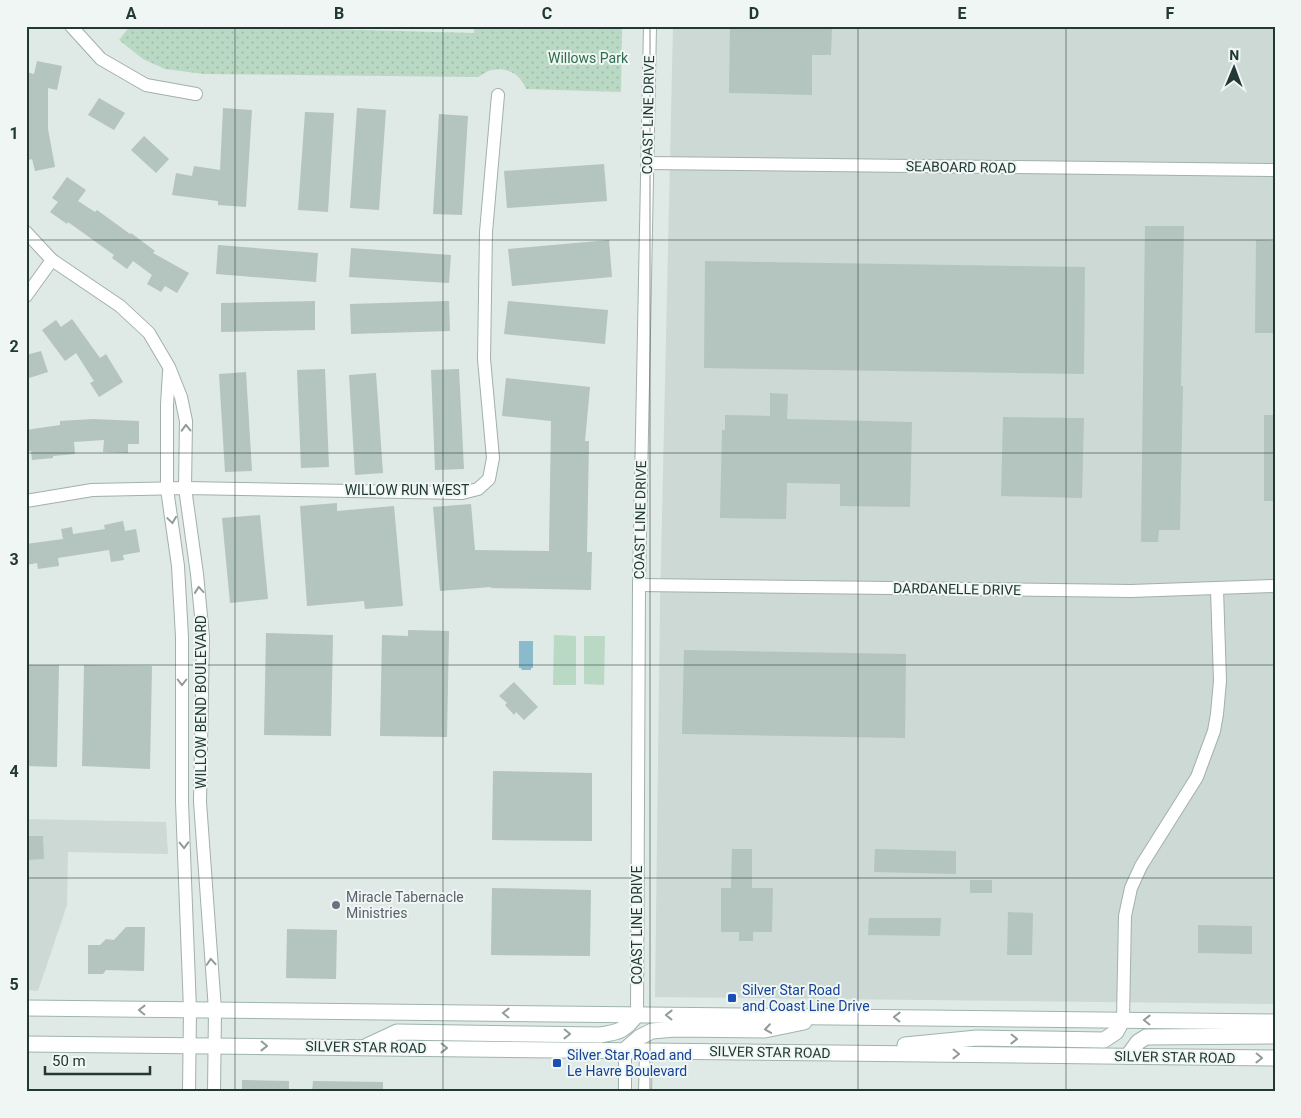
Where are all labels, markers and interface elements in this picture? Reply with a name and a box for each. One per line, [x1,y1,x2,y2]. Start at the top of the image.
text: A [126,4,137,23]
text: B [334,4,344,23]
text: C [542,4,552,23]
text: D [749,4,759,23]
text: E [958,4,967,23]
text: F [1166,4,1175,23]
north arrow [1208,42,1258,92]
text: N [1229,47,1239,63]
park label: Willows Park [548,50,629,66]
street label: COAST LINE DRIVE [639,55,657,175]
text: 1 [9,124,19,143]
street label: SEABOARD ROAD [906,158,1016,176]
text: 2 [9,337,19,356]
one-way arrow [181,424,191,432]
street label: COAST LINE DRIVE [631,460,649,580]
street label: WILLOW RUN WEST [345,482,470,498]
one-way arrow [166,516,176,524]
text: 3 [9,550,19,569]
street label: DARDANELLE DRIVE [893,580,1021,598]
one-way arrow [194,586,205,594]
street label: WILLOW BEND BOULEVARD [193,615,209,789]
one-way arrow [177,678,187,686]
text: 4 [9,762,19,781]
one-way arrow [178,841,189,849]
street label: COAST LINE DRIVE [629,866,645,984]
place label: Miracle Tabernacle Ministries [346,889,464,921]
marker: Miracle Tabernacle Ministries [330,899,342,911]
one-way arrow [206,957,217,965]
text: 5 [9,975,19,994]
place label: Silver Star Road and Coast Line Drive [742,982,870,1014]
marker: Silver Star Road and Coast Line Drive [726,992,738,1004]
one-way arrow [137,1004,145,1015]
one-way arrow [502,1008,510,1018]
one-way arrow [664,1010,672,1020]
one-way arrow [893,1012,900,1022]
one-way arrow [1143,1015,1150,1025]
one-way arrow [763,1023,771,1034]
one-way arrow [564,1029,571,1039]
one-way arrow [1011,1034,1019,1044]
street label: SILVER STAR ROAD [305,1038,427,1056]
one-way arrow [260,1041,268,1052]
scale bar [45,1043,150,1075]
one-way arrow [440,1043,448,1054]
street label: SILVER STAR ROAD [709,1043,831,1061]
place label: Silver Star Road and Le Havre Boulevard [567,1047,692,1079]
street label: SILVER STAR ROAD [1114,1048,1236,1066]
one-way arrow [952,1049,960,1059]
text: 50 m [52,1052,86,1070]
one-way arrow [1255,1053,1263,1063]
marker: Silver Star Road and Le Havre Boulevard [551,1057,563,1069]

